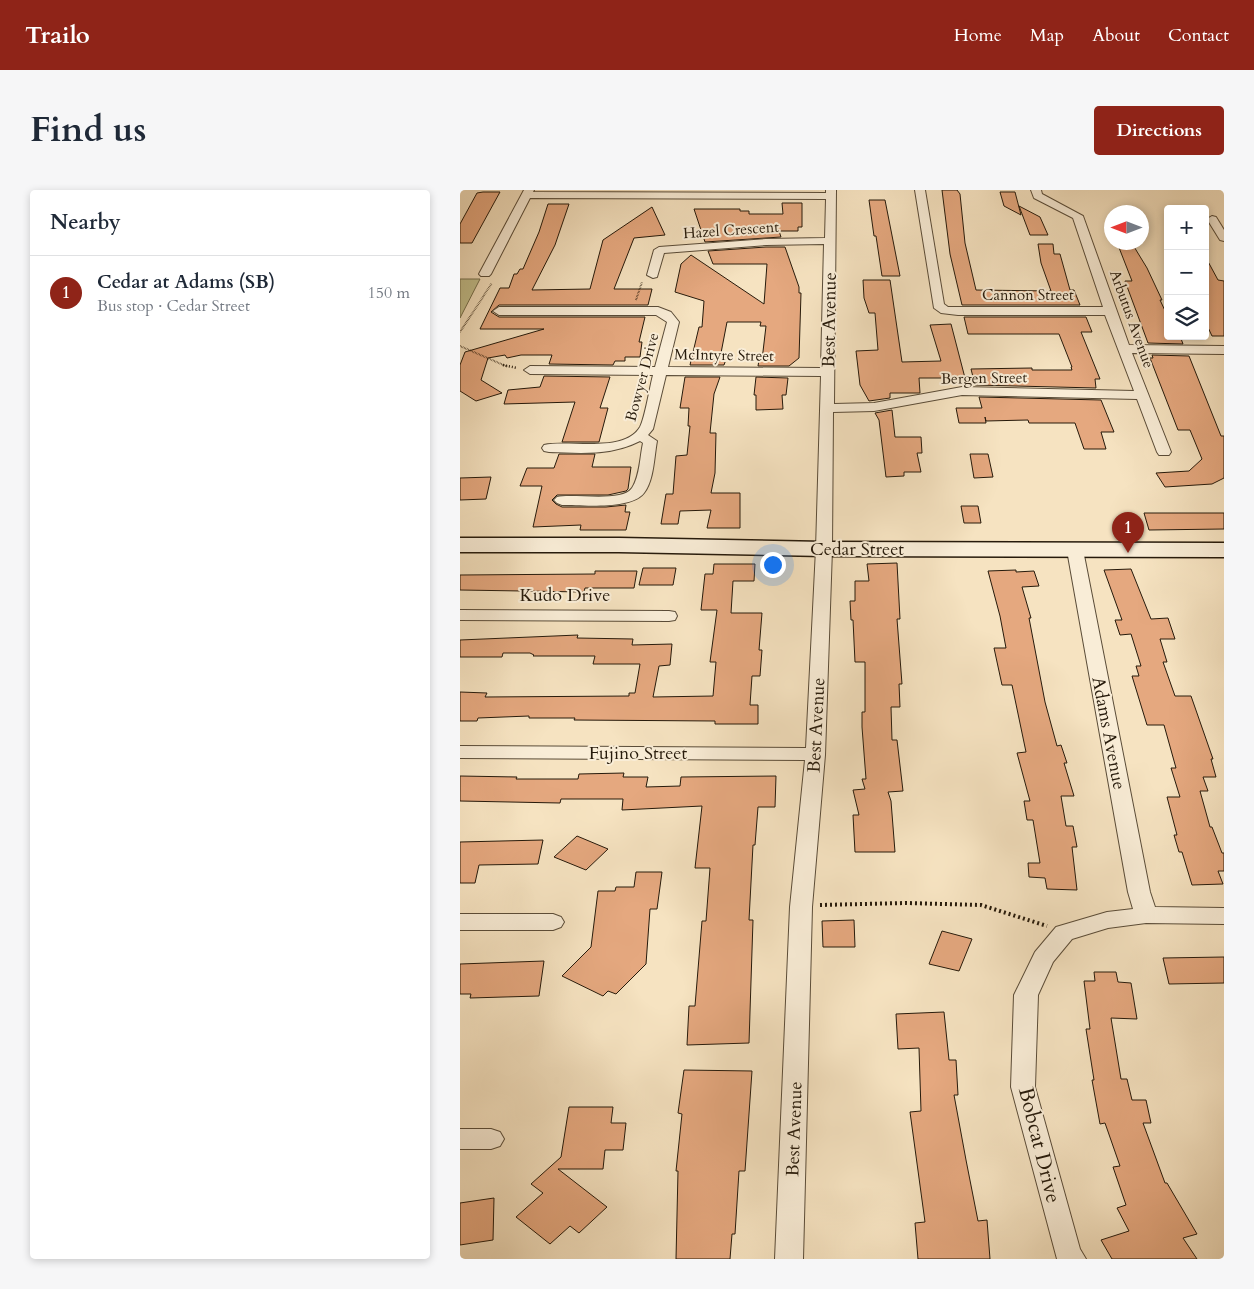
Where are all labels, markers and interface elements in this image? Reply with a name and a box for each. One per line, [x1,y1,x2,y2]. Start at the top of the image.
text: Trailo [25,19,90,52]
text: Home [954,23,1002,48]
text: Map [1030,23,1064,48]
text: About [1092,23,1140,48]
text: Contact [1168,23,1229,48]
text: Find us [30,106,146,154]
button: Directions [1094,106,1224,155]
north arrow [1104,205,1149,250]
map controls [1164,205,1209,340]
button: + [1164,205,1209,250]
text: Nearby [50,208,121,237]
street label: Hazel Crescent [682,217,780,243]
button: − [1164,250,1209,295]
street label: Arbutus Avenue [1105,267,1159,371]
text: Cedar at Adams (SB) [97,269,275,295]
street label: Best Avenue [816,272,843,368]
text: 1 [62,282,70,304]
text: 150 m [368,282,410,304]
street label: Cannon Street [982,285,1074,305]
text: Bus stop · Cedar Street [97,295,250,317]
button: layers [1164,295,1209,340]
street label: Bowyer Drive [621,330,663,423]
street label: McIntyre Street [674,344,774,366]
street label: Bergen Street [941,367,1028,389]
pin: 1 [1112,512,1144,553]
street label: Cedar Street [810,537,904,562]
your location [760,552,786,578]
street label: Kudo Drive [520,583,610,608]
street label: Adams Avenue [1085,674,1132,792]
street label: Best Avenue [802,677,831,773]
street label: Fujino Street [589,741,687,766]
street label: Best Avenue [780,1081,809,1177]
street label: Bobcat Drive [1011,1084,1068,1206]

